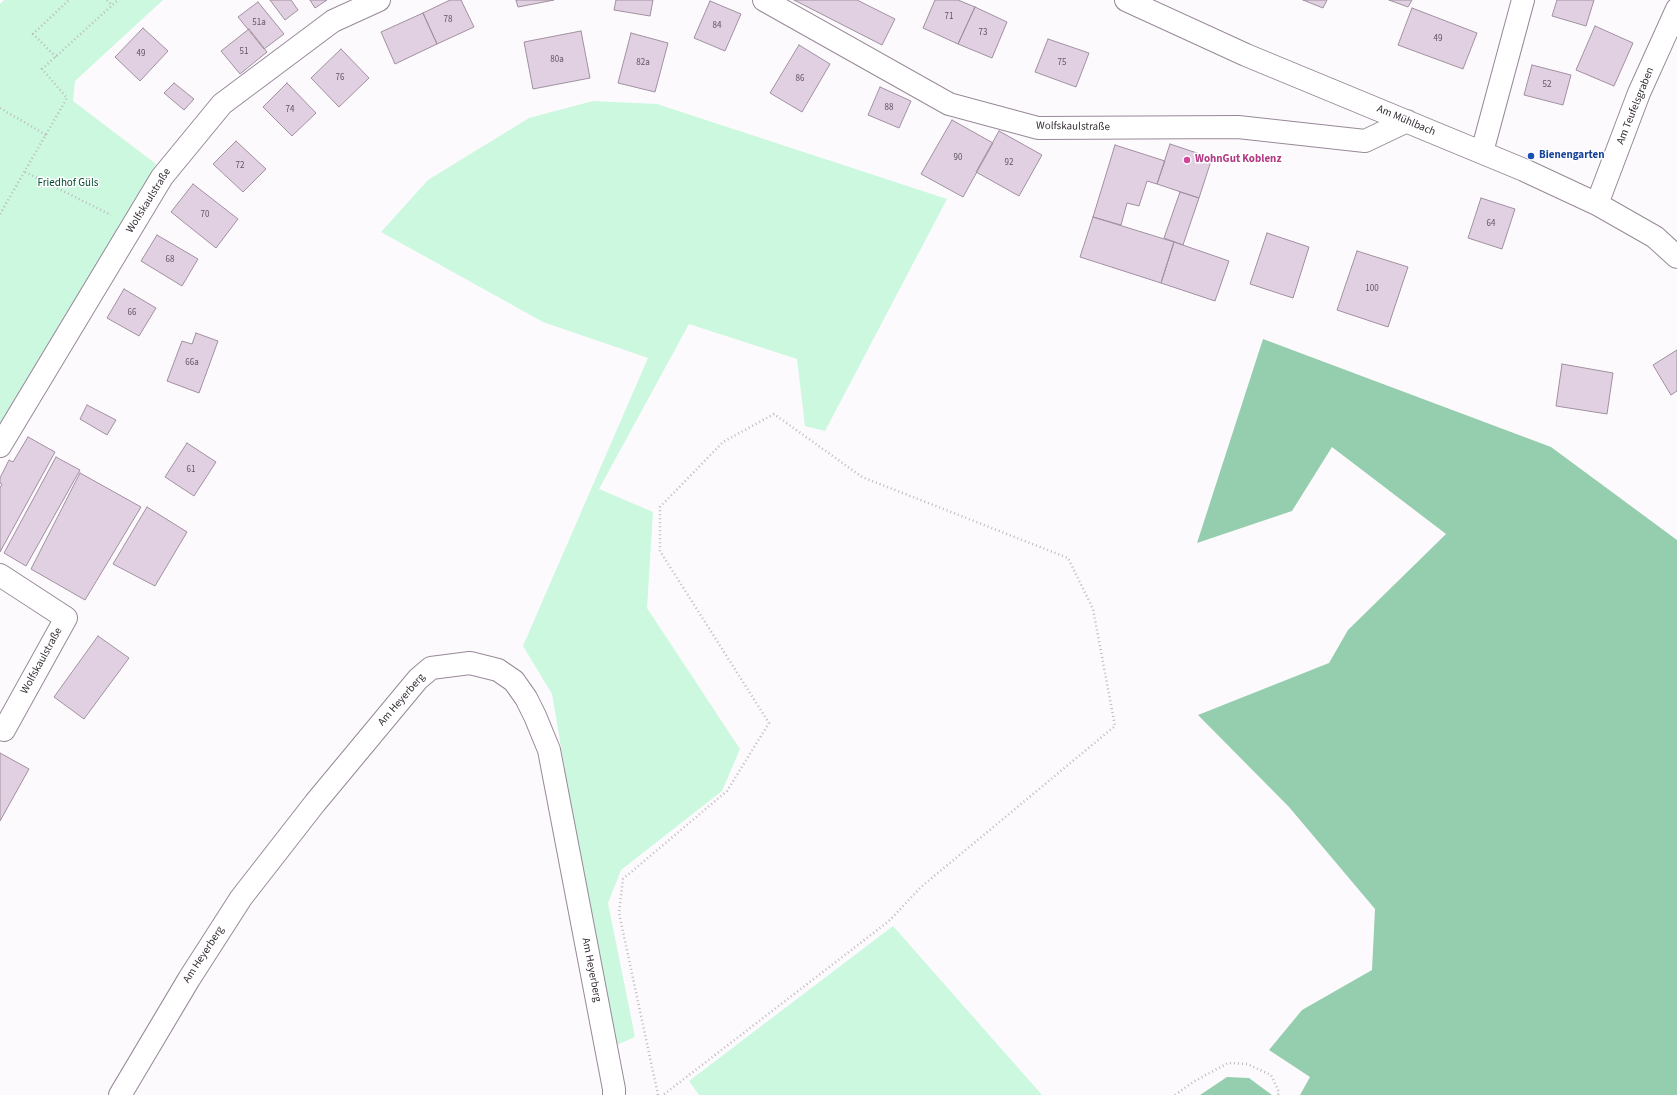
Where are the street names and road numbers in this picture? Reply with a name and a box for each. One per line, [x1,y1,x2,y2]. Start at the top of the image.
street label: Am Teufelsgraben [1615,65,1657,147]
street label: Am Mühlbach [1375,103,1437,139]
street label: Wolfskaulstraße [1036,120,1110,134]
street label: Wolfskaulstraße [124,166,174,236]
street label: Wolfskaulstraße [18,626,66,696]
street label: Am Heyerberg [376,671,428,729]
street label: Am Heyerberg [181,924,227,986]
street label: Am Heyerberg [578,937,604,1003]

